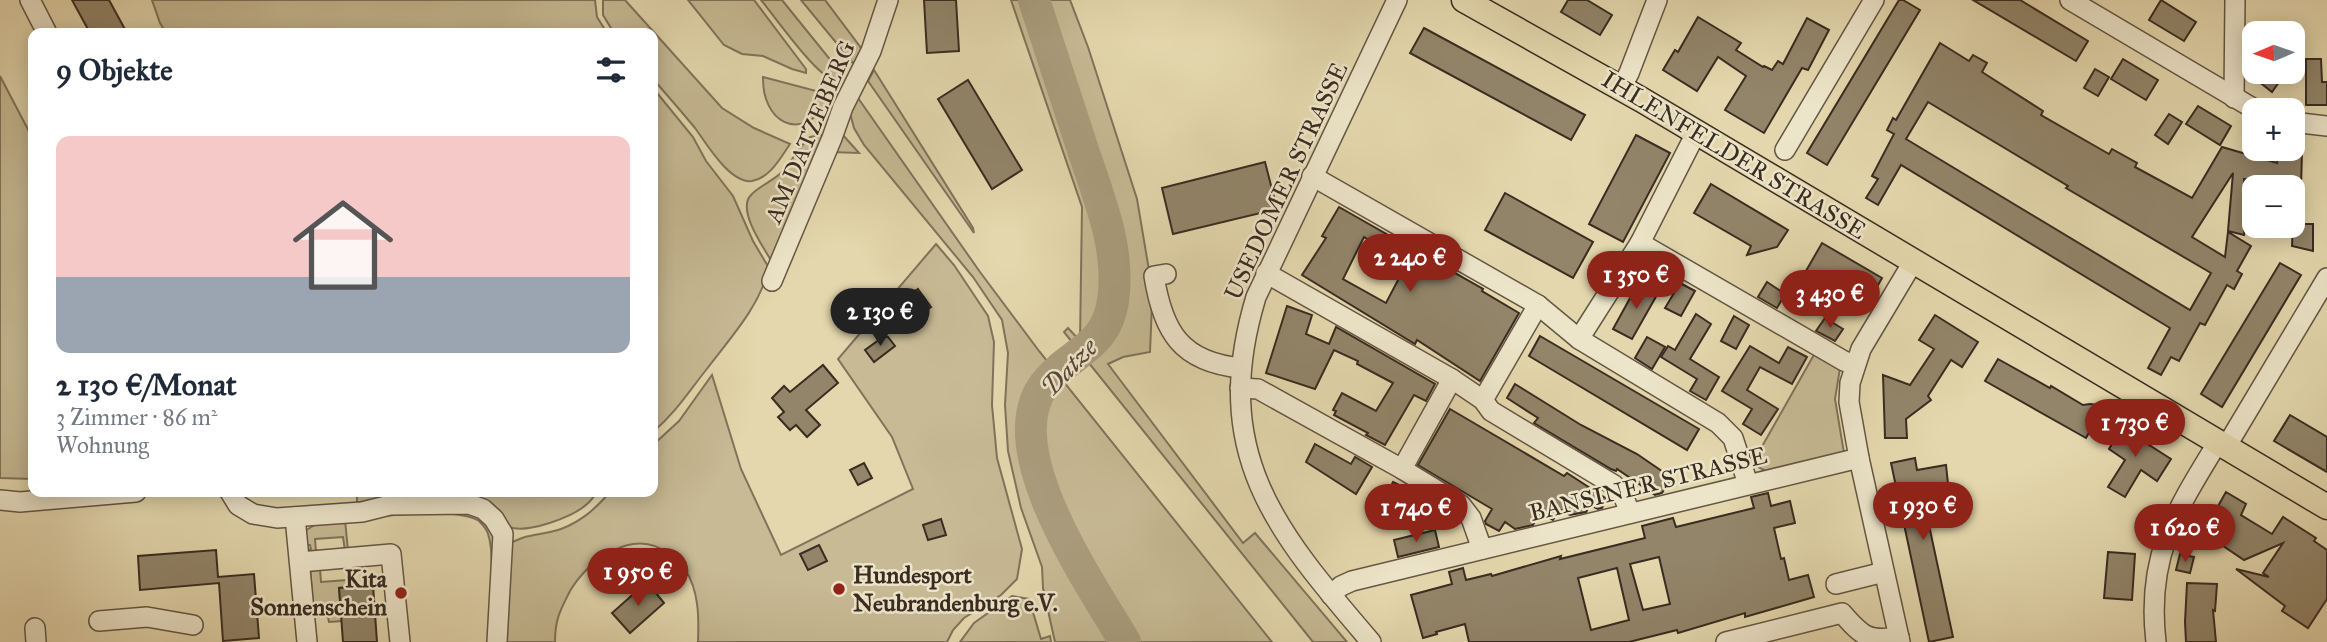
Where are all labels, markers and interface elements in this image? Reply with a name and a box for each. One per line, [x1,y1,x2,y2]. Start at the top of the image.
north arrow [2242,21,2305,84]
map controls [2242,21,2305,238]
street label: AM DATZEBERG [758,36,862,229]
icon: filters [592,51,630,89]
text: 9 Objekte [56,52,173,88]
street label: USEDOMER STRASSE [1218,57,1354,305]
street label: IHLENFELDER STRASSE [1596,64,1872,246]
button: + [2242,98,2305,161]
button: − [2242,175,2305,238]
icon: home [280,182,406,308]
pin: 2 240 € [1345,234,1475,294]
text: 2 240 € [1374,243,1446,271]
pin: 1 350 € [1571,252,1701,311]
text: 1 350 € [1603,260,1669,288]
pin: 3 430 € [1765,270,1895,330]
text: 3 430 € [1796,279,1864,307]
pin: 2 130 € [815,288,945,348]
text: 2 130 € [847,297,913,325]
water label: Datze [1034,331,1105,402]
text: 2 130 €/Monat [56,367,237,403]
pin: 1 730 € [2070,400,2200,459]
text: 3 Zimmer · 86 m² [56,403,218,431]
text: 1 730 € [2101,408,2169,436]
text: Wohnung [56,431,149,459]
street label: BANSINER STRASSE [1526,440,1770,528]
pin: 1 930 € [1858,482,1988,542]
pin: 1 740 € [1351,484,1481,544]
text: 1 930 € [1889,491,1957,519]
text: 1 740 € [1381,493,1451,521]
pin: 1 620 € [2120,504,2250,564]
text: 1 620 € [2150,513,2220,541]
pin: 1 950 € [573,548,703,608]
text: 1 950 € [603,557,673,585]
place label: Hundesport Neubrandenburg e.V. [853,560,1058,618]
place label: Kita Sonnenschein [250,564,388,622]
marker: Hundesport Neubrandenburg e.V. [831,581,847,597]
marker: Kita Sonnenschein [393,585,409,601]

